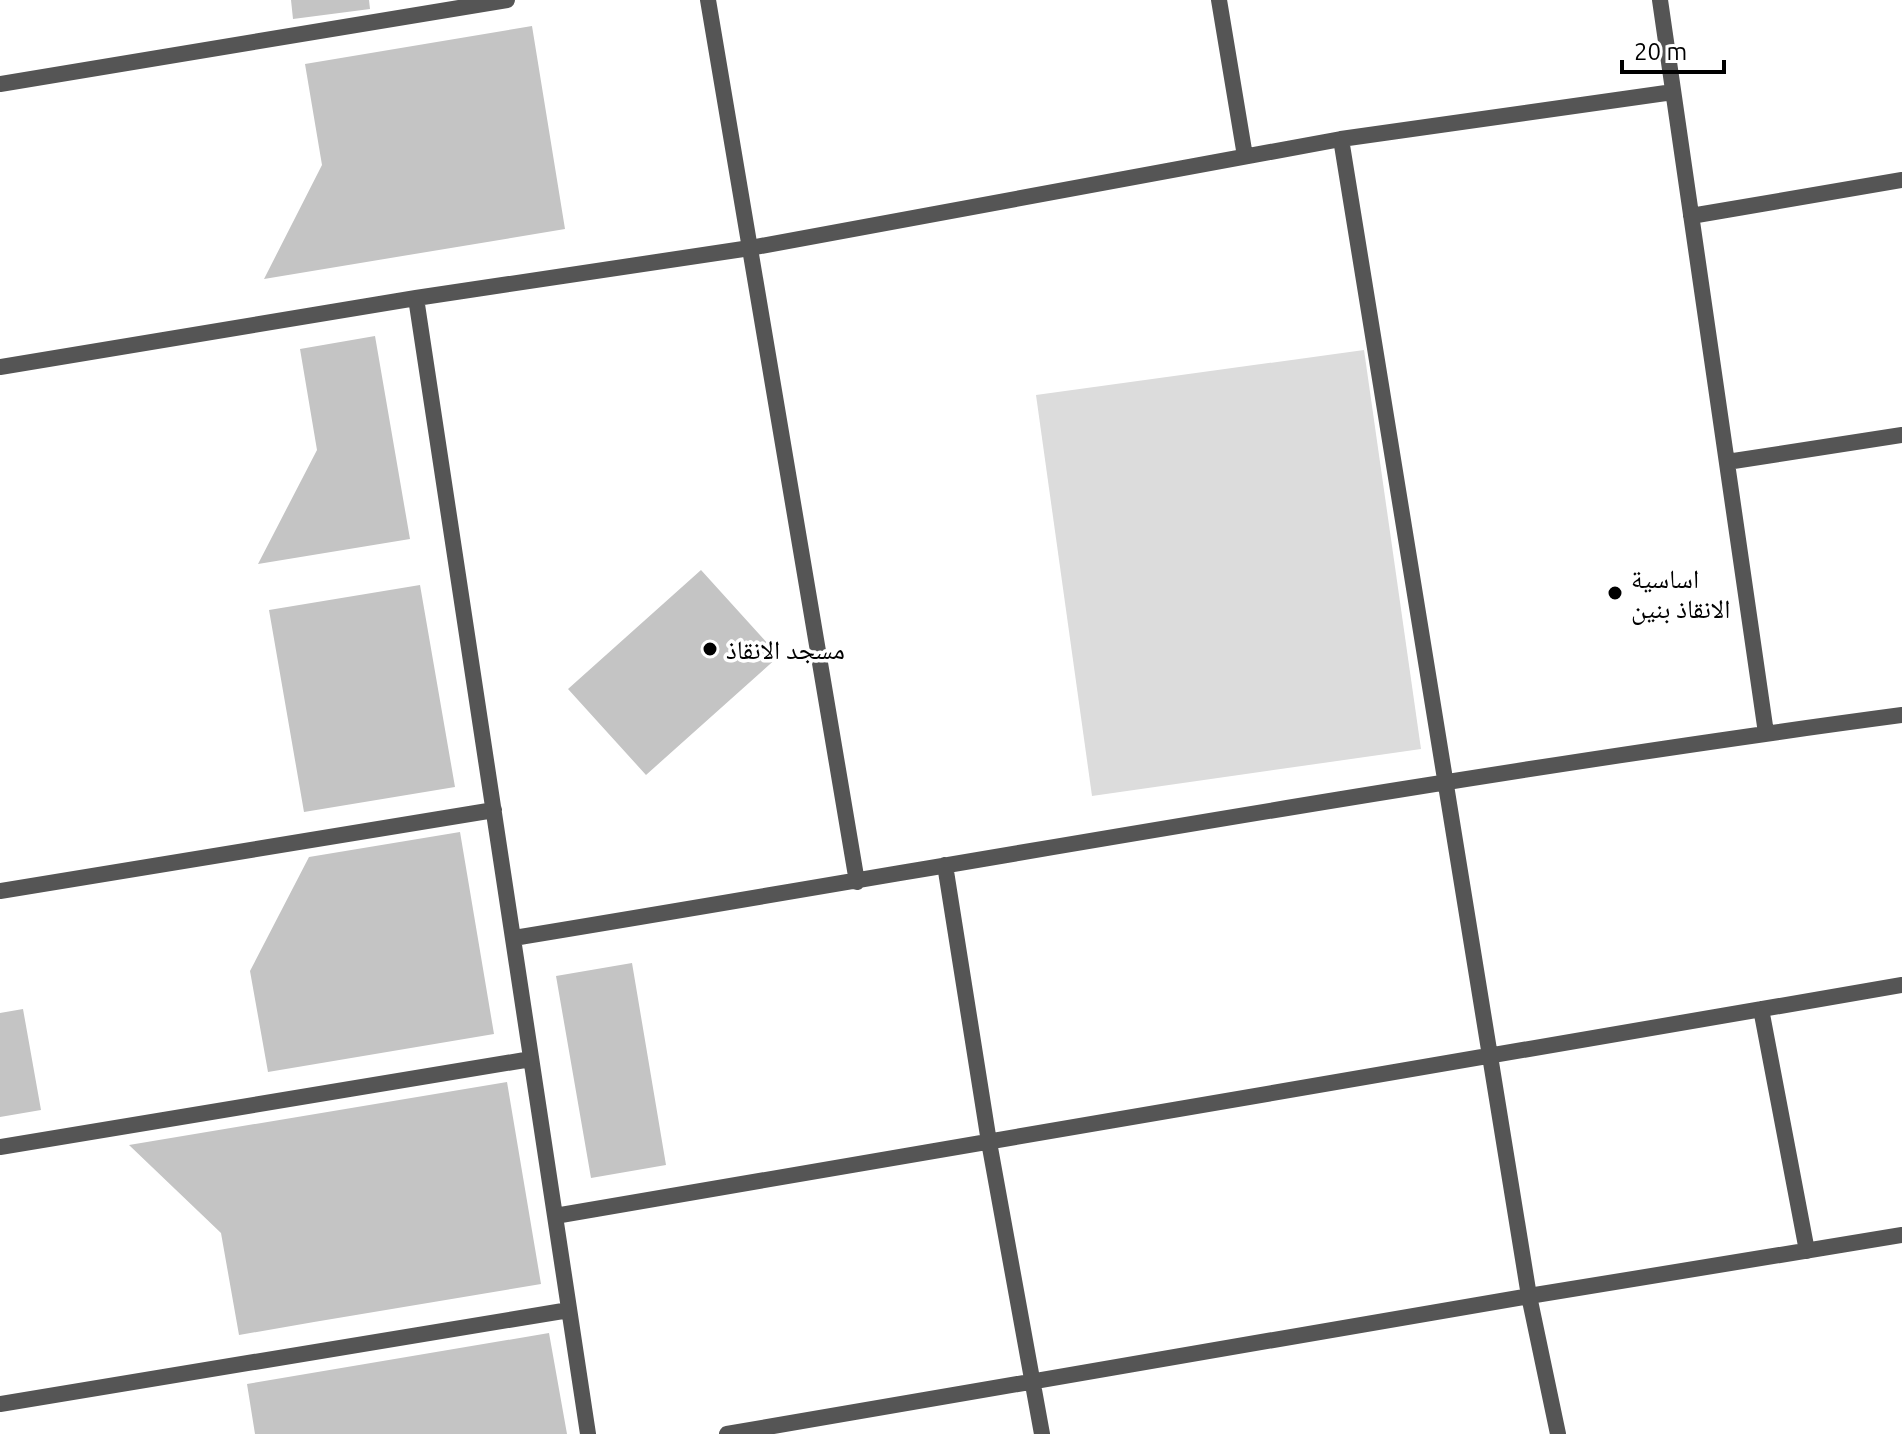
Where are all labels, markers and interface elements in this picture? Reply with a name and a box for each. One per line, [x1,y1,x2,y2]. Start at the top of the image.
scale bar [1622,24,1724,74]
text: 20 m [1634,38,1687,65]
place label: اساسية الانقاذ بنين [1631,564,1730,625]
marker: اساسية الانقاذ بنين [1606,584,1624,602]
place label: مسجد الانقاذ [726,635,845,664]
marker: مسجد الانقاذ [701,640,719,658]

